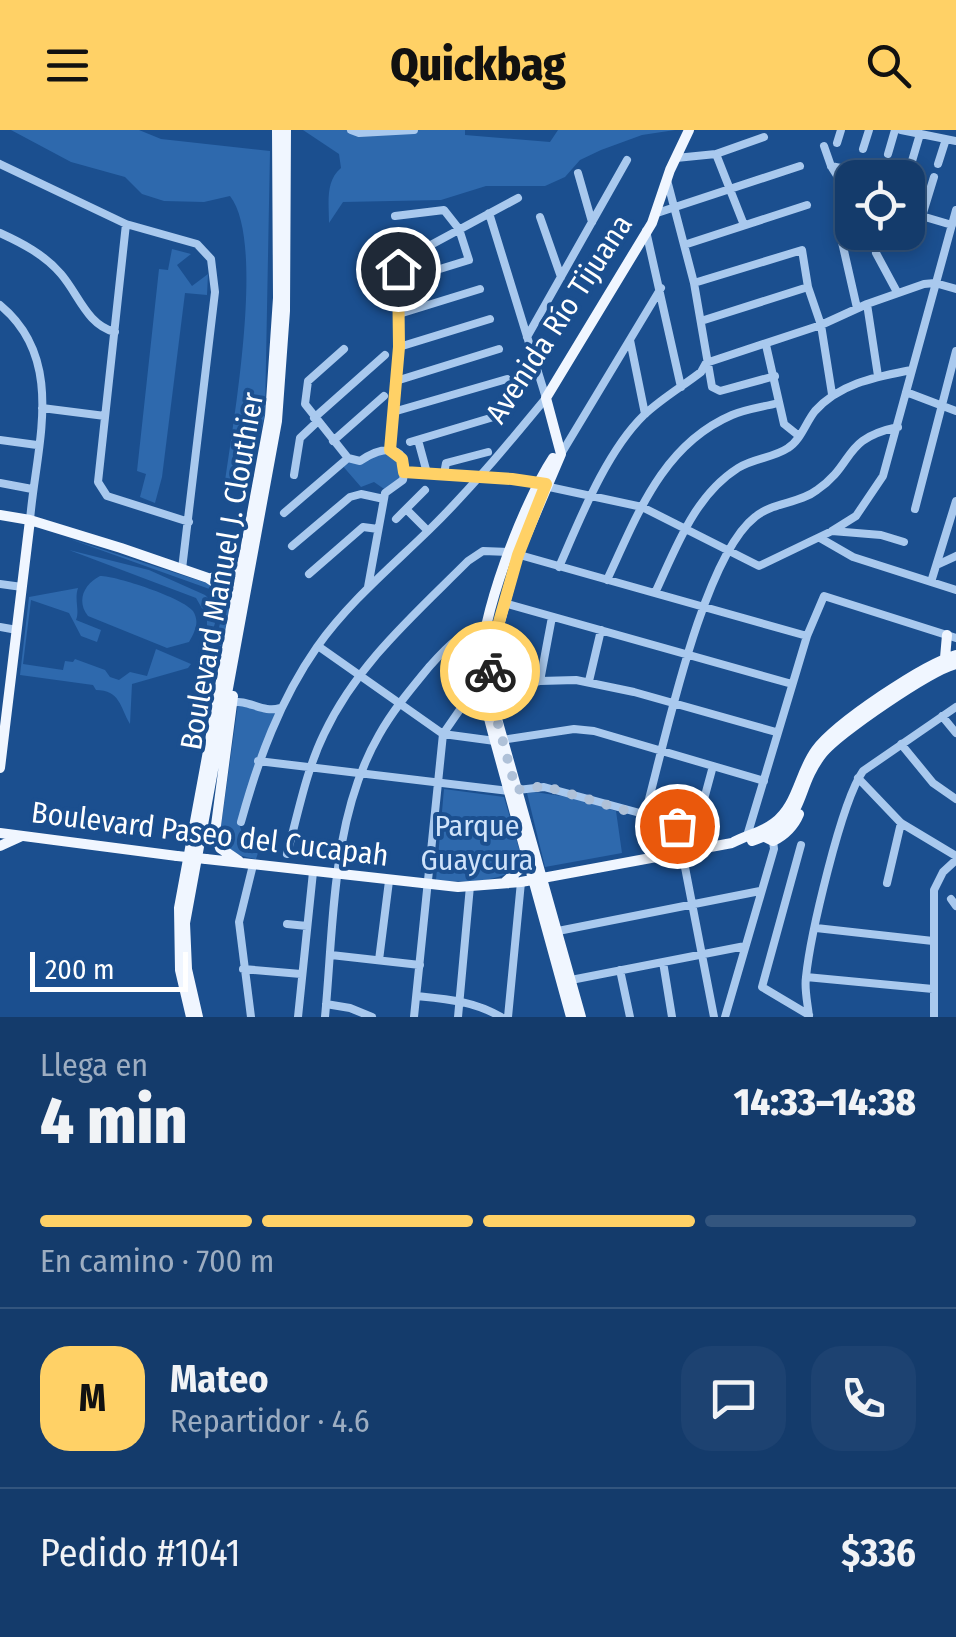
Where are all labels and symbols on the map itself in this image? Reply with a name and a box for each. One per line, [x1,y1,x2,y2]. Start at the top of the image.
street label: Avenida Río Tijuana [478,208,640,430]
pin [356,227,441,312]
street label: Boulevard Manuel J. Clouthier [173,389,271,753]
courier [440,621,540,721]
pin [635,784,720,869]
street label: Boulevard Paseo del Cucapah [29,794,391,874]
park label: Parque Guaycura [421,808,533,878]
scale bar [30,947,188,991]

